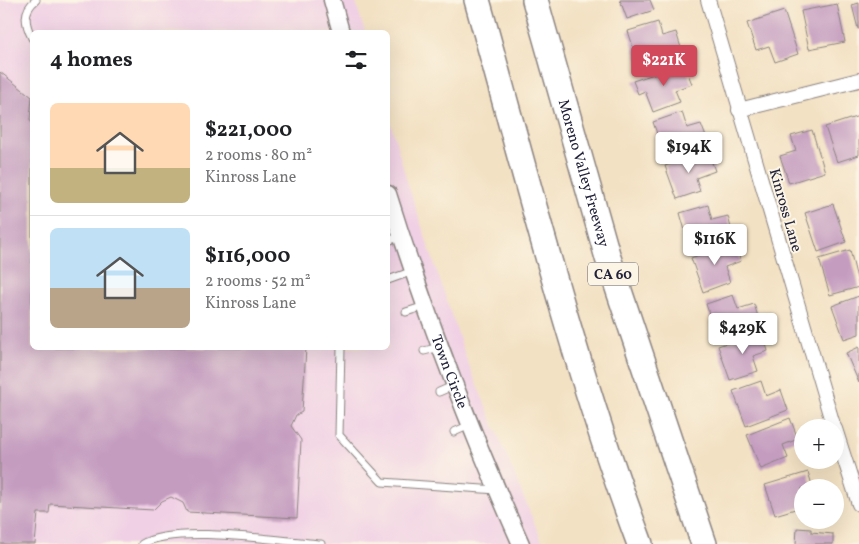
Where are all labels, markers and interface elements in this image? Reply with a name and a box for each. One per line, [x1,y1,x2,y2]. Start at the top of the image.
pin: $221K [629,44,699,87]
text: 4 homes [50,46,133,75]
icon: filters [342,46,370,74]
text: $221K [642,50,686,72]
street label: Moreno Valley Freeway [552,97,613,250]
text: $221,000 [205,116,292,145]
icon: home [90,123,150,183]
pin: $194K [654,132,724,174]
text: $194K [666,137,712,159]
text: 2 rooms · 80 m² [205,145,312,167]
street label: Kinross Lane [763,166,806,254]
text: Kinross Lane [205,167,296,189]
pin: $116K [680,224,750,266]
text: $116K [694,229,736,251]
text: $116,000 [205,242,290,271]
icon: home [90,248,150,308]
road number: CA 60 [588,262,638,286]
text: 2 rooms · 52 m² [205,271,311,293]
text: Kinross Lane [205,293,296,315]
pin: $429K [708,312,778,355]
text: $429K [719,318,767,340]
street label: Town Circle [425,332,472,412]
map controls [794,419,844,529]
button: + [794,419,844,469]
button: − [794,479,844,529]

